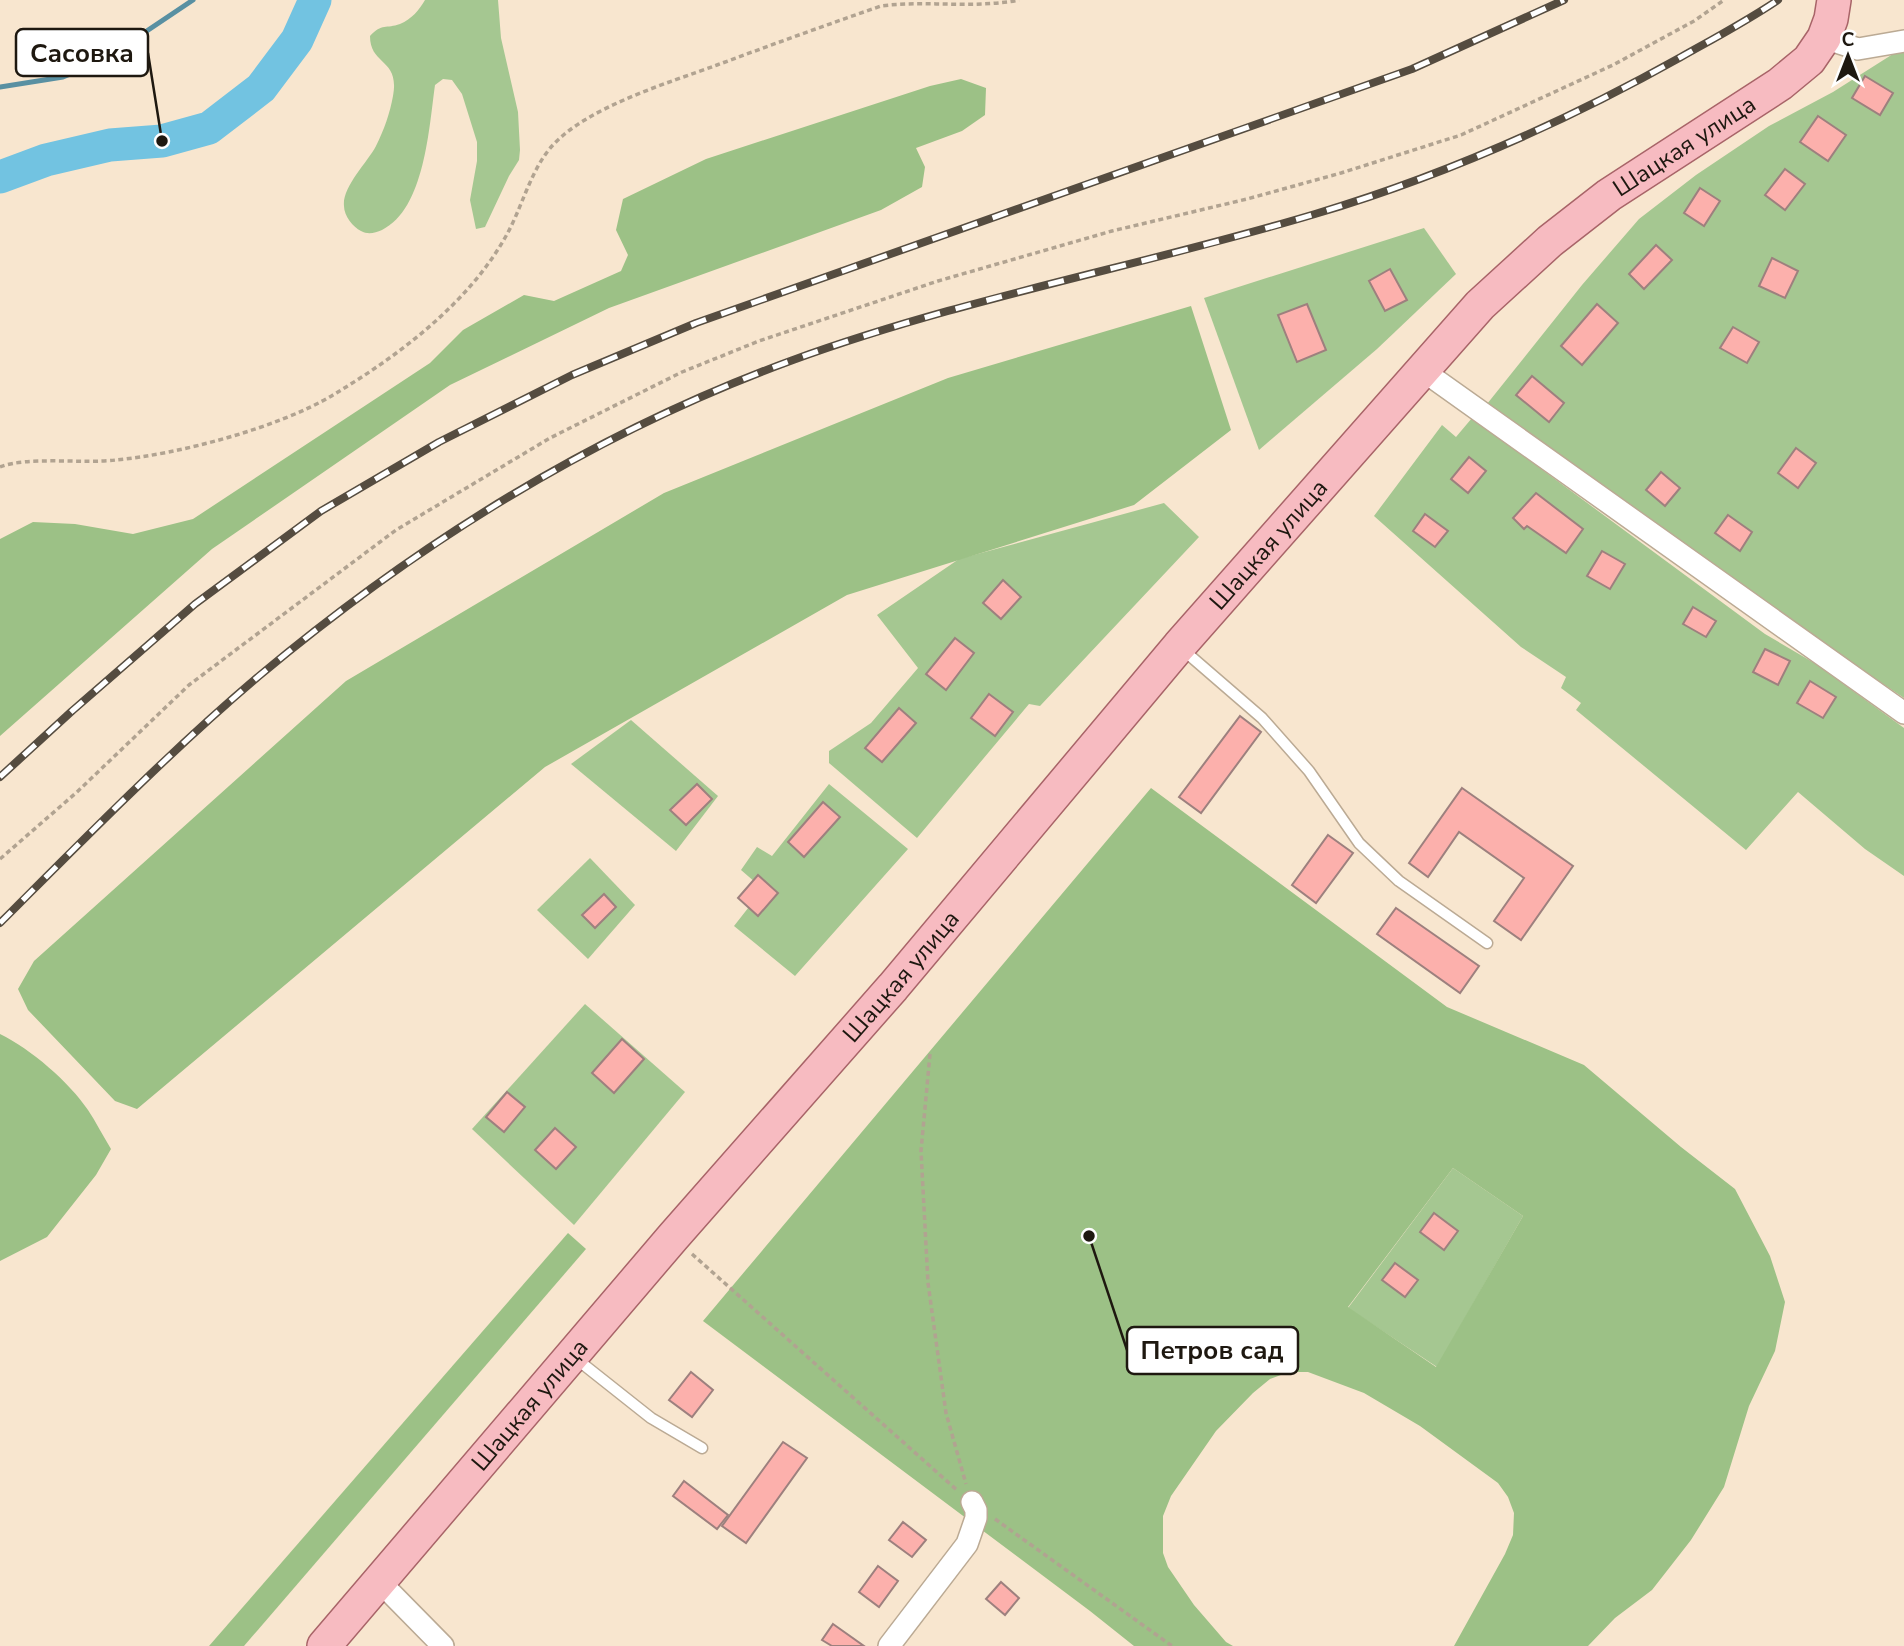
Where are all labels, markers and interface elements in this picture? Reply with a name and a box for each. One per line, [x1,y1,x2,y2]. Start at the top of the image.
north arrow [1813,21,1883,91]
text: С [1842,27,1855,53]
callout: Сасовка [16,29,148,76]
text: Сасовка [30,36,134,71]
street label: Шацкая улица [1607,88,1762,204]
street label: Шацкая улица [1202,472,1335,617]
street label: Шацкая улица [836,904,967,1049]
callout: Петров сад [1127,1327,1298,1374]
street label: Шацкая улица [464,1332,595,1478]
text: Петров сад [1140,1333,1284,1368]

